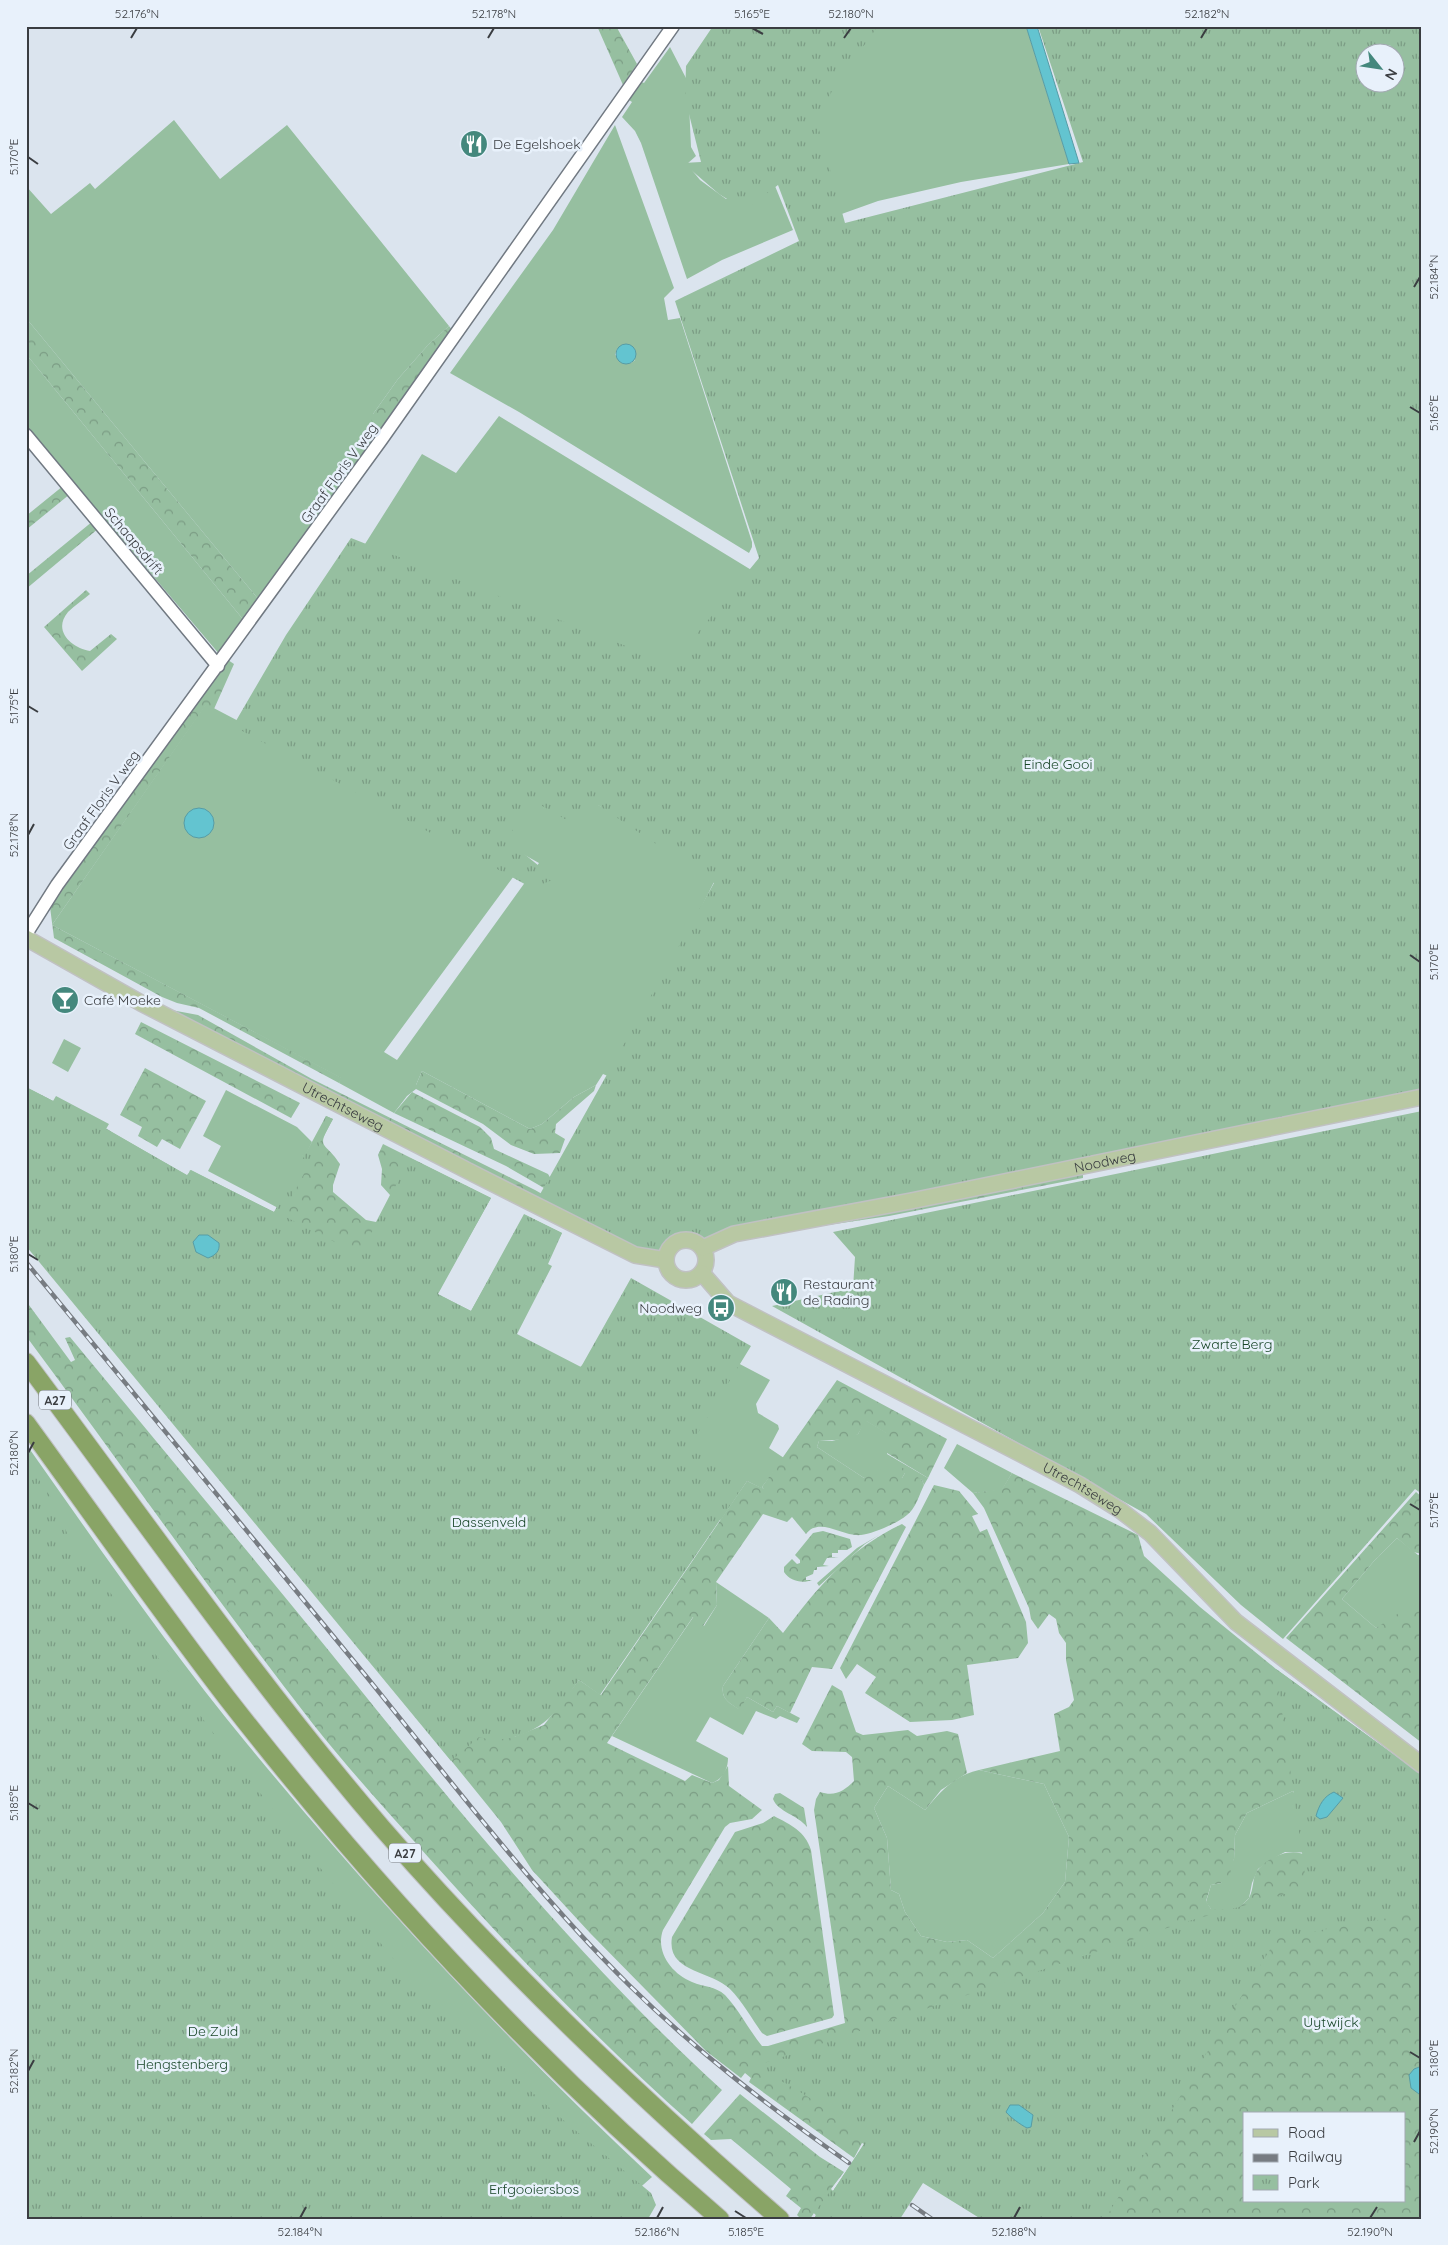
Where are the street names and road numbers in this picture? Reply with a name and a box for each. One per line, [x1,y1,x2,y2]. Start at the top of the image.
street label: Graaf Floris V weg [297,419,381,527]
street label: Schaapsdrift [101,504,167,578]
street label: Graaf Floris V weg [59,746,143,854]
street label: Utrechtseweg [299,1078,387,1135]
street label: Noodweg [1072,1146,1137,1177]
road number: A27 [39,1390,71,1410]
street label: Utrechtseweg [1040,1458,1126,1519]
road number: A27 [389,1844,421,1862]

